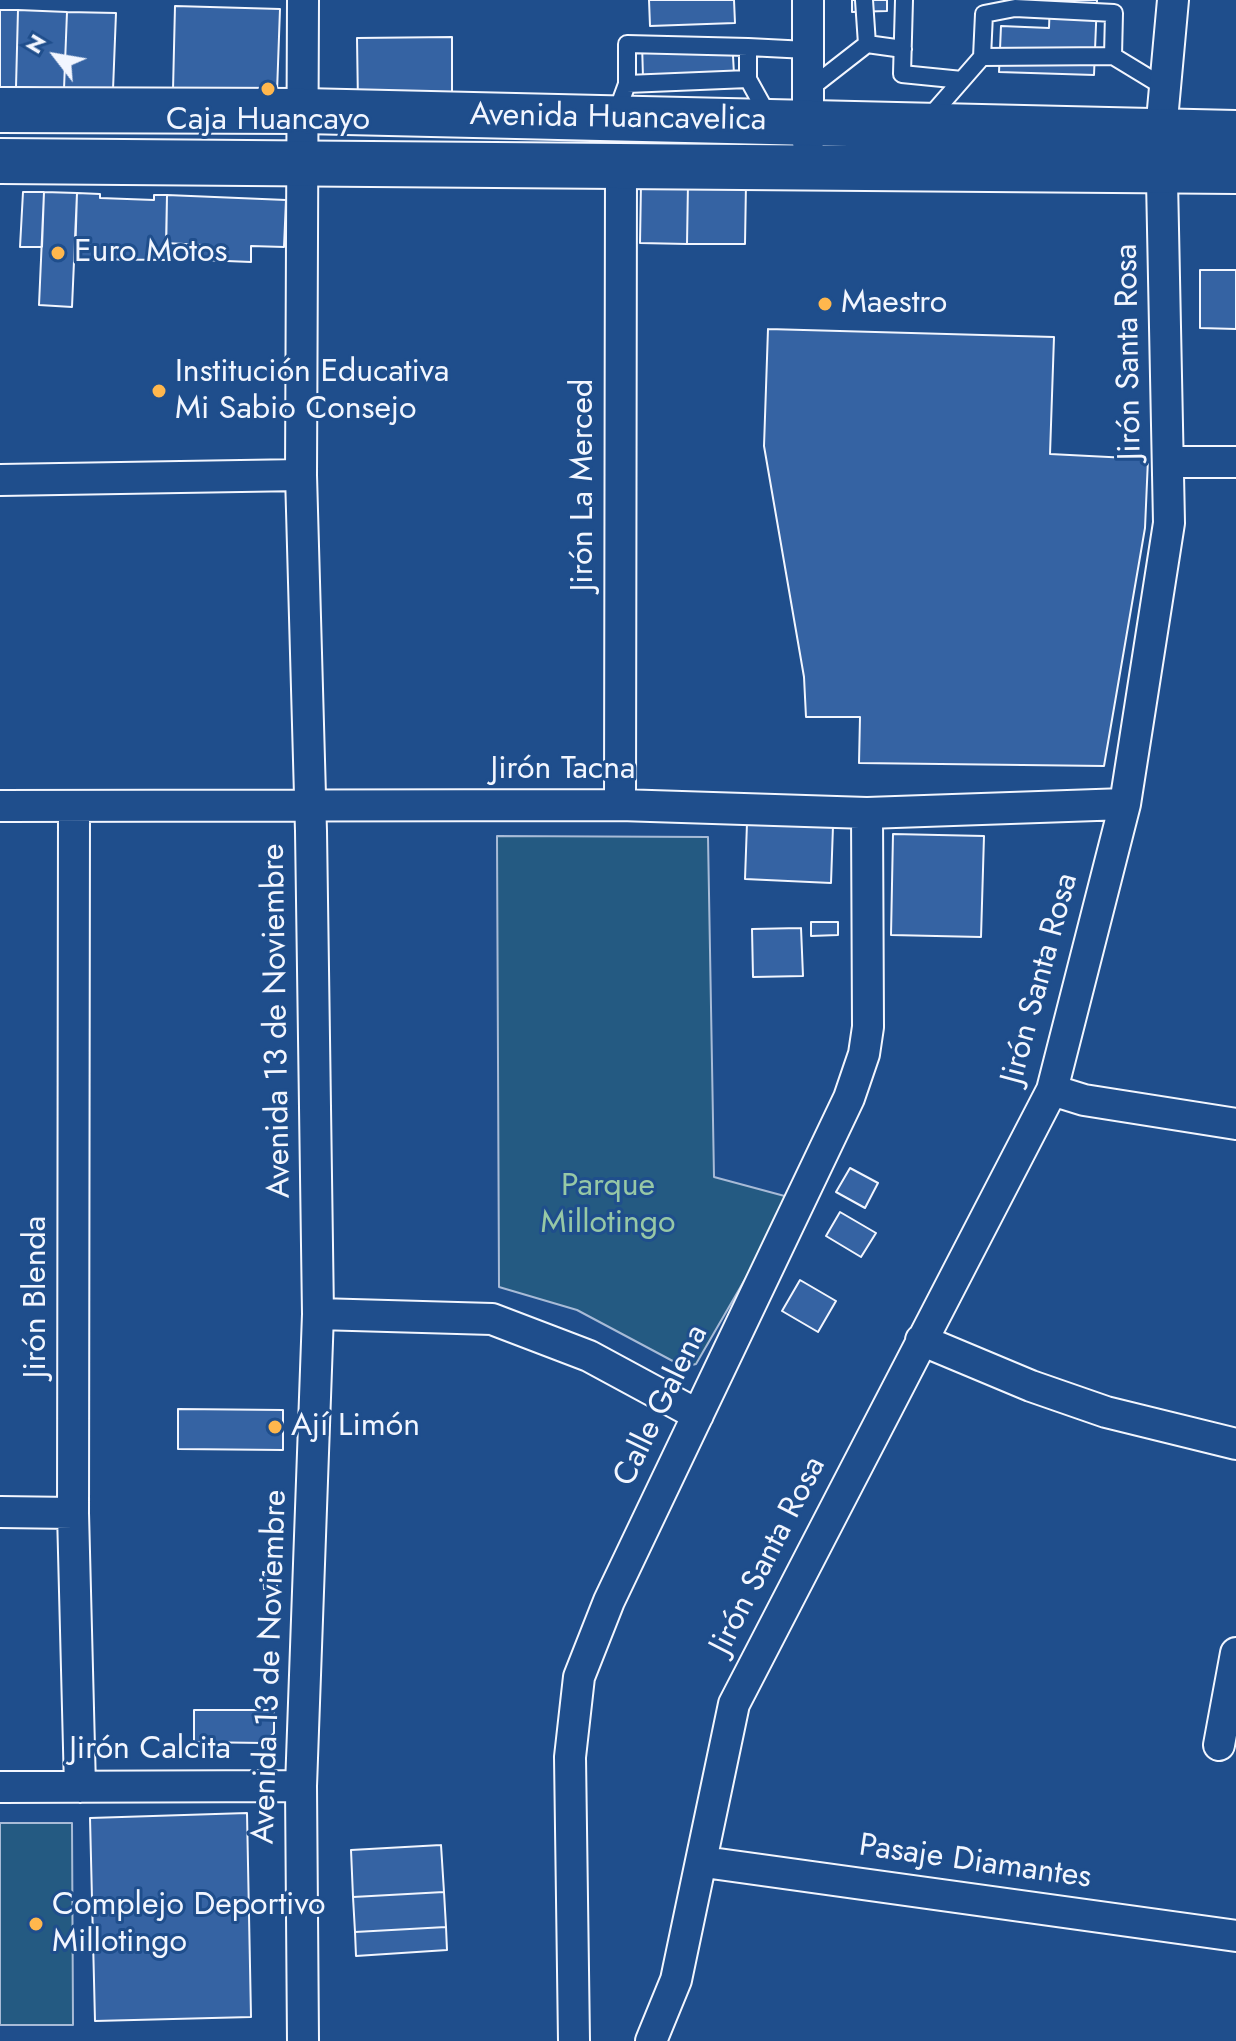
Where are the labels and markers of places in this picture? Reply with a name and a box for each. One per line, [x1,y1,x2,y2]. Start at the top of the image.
marker: Caja Huancayo [259,80,277,98]
place label: Caja Huancayo [166,102,370,140]
place label: Euro Motos [74,234,227,272]
marker: Euro Motos [49,244,67,262]
place label: Maestro [841,285,947,323]
marker: Maestro [816,295,834,313]
place label: Institución Educativa Mi Sabio Consejo [175,354,449,429]
marker: Institución Educativa Mi Sabio Consejo [150,382,168,400]
place label: Ají Limón [291,1408,420,1446]
marker: Ají Limón [266,1418,284,1436]
place label: Complejo Deportivo Millotingo [52,1887,326,1962]
marker: Complejo Deportivo Millotingo [27,1915,45,1933]

